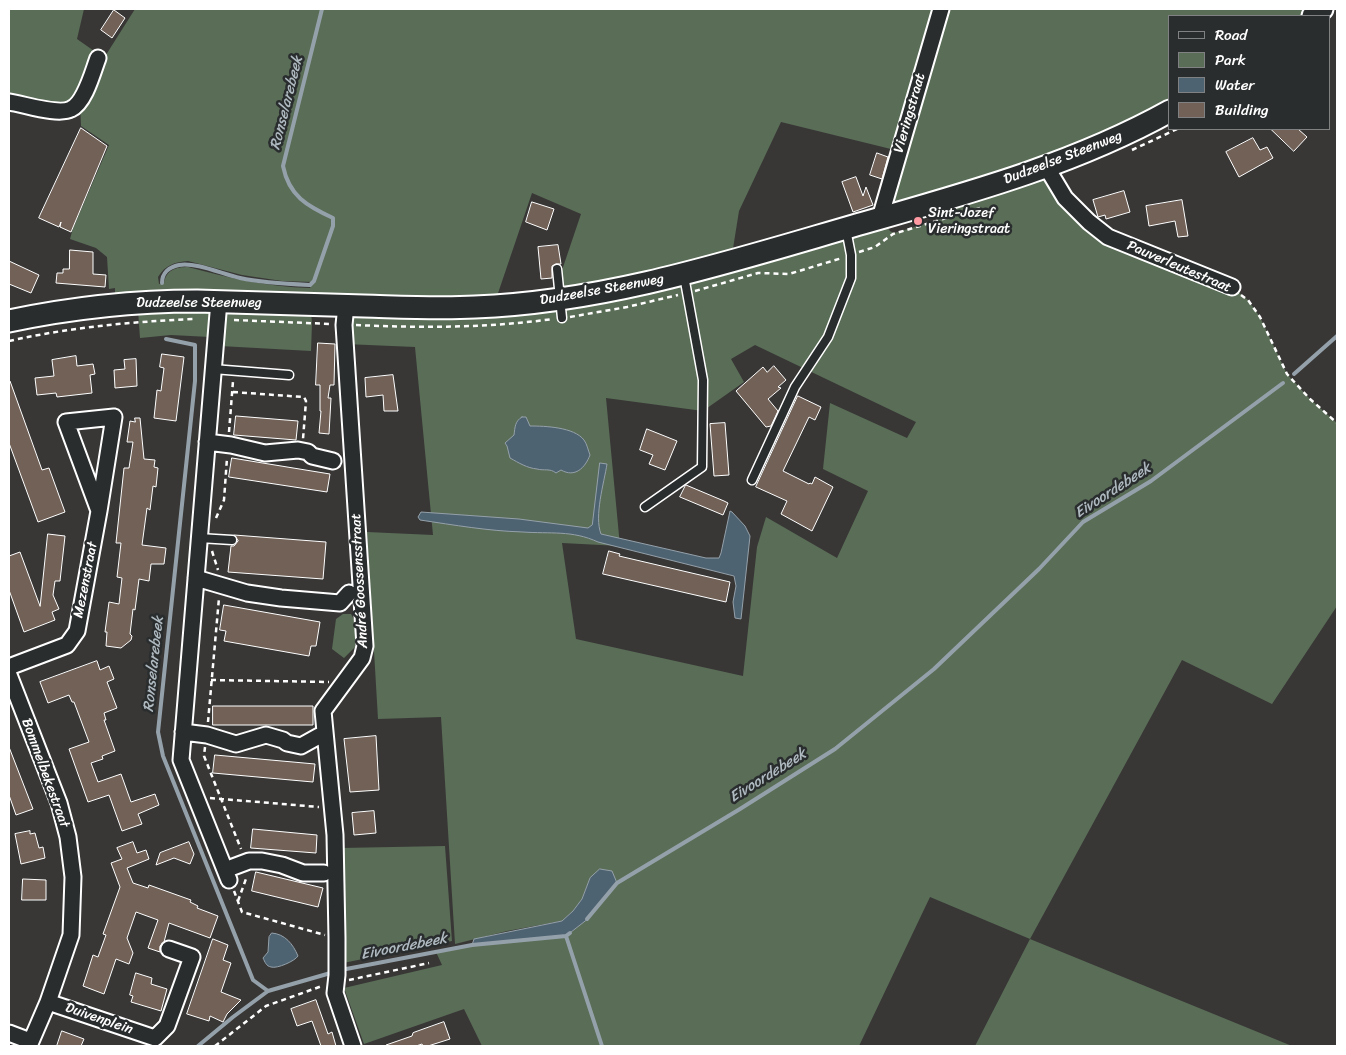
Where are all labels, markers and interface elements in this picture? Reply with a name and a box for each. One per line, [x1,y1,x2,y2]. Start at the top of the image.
legend [1168,15,1331,130]
text: Road [1215,22,1247,48]
text: Park [1215,47,1246,73]
water label: Ronselarebeek [267,54,307,152]
street label: Vieringstraat [891,71,929,155]
text: Water [1215,72,1255,98]
text: Building [1215,97,1269,123]
street label: Dudzeelse Steenweg [1001,128,1125,188]
place label: Sint-Jozef Vieringstraat [928,205,1010,238]
marker: Sint-Jozef Vieringstraat [912,215,924,227]
street label: Pauverleutestraat [1124,237,1234,297]
street label: Dudzeelse Steenweg [539,271,665,309]
street label: Dudzeelse Steenweg [136,295,262,311]
water label: Eivoordebeek [1071,460,1155,522]
street label: André Goossensstraat [348,513,372,649]
street label: Mezenstraat [70,540,102,620]
water label: Ronselarebeek [140,615,168,713]
street label: Bommelbekestraat [17,716,73,830]
water label: Eivoordebeek [726,745,810,807]
water label: Eivoordebeek [359,930,449,964]
street label: Duivenplein [63,1000,135,1038]

